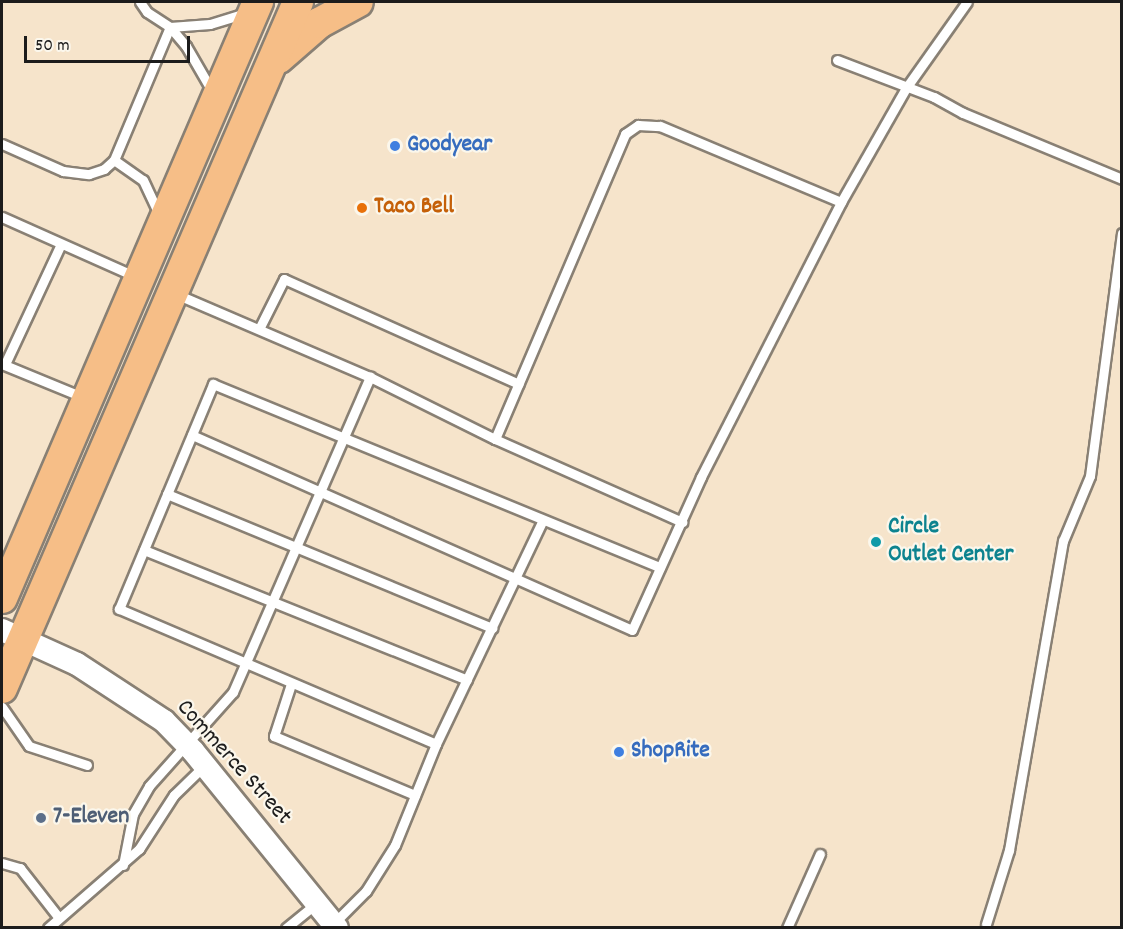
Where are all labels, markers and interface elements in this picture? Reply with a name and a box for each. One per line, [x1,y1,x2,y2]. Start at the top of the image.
scale bar [27,24,194,62]
text: 50 m [35,34,70,59]
place label: Goodyear [407,132,492,160]
marker: Goodyear [388,139,402,153]
place label: Taco Bell [374,194,454,222]
marker: Taco Bell [355,201,369,215]
place label: Circle Outlet Center [888,514,1013,570]
marker: Circle Outlet Center [869,535,883,549]
street label: Commerce Street [169,694,297,832]
place label: ShopRite [631,738,710,766]
marker: ShopRite [612,745,626,759]
place label: 7-Eleven [53,804,129,832]
marker: 7-Eleven [34,811,48,825]

